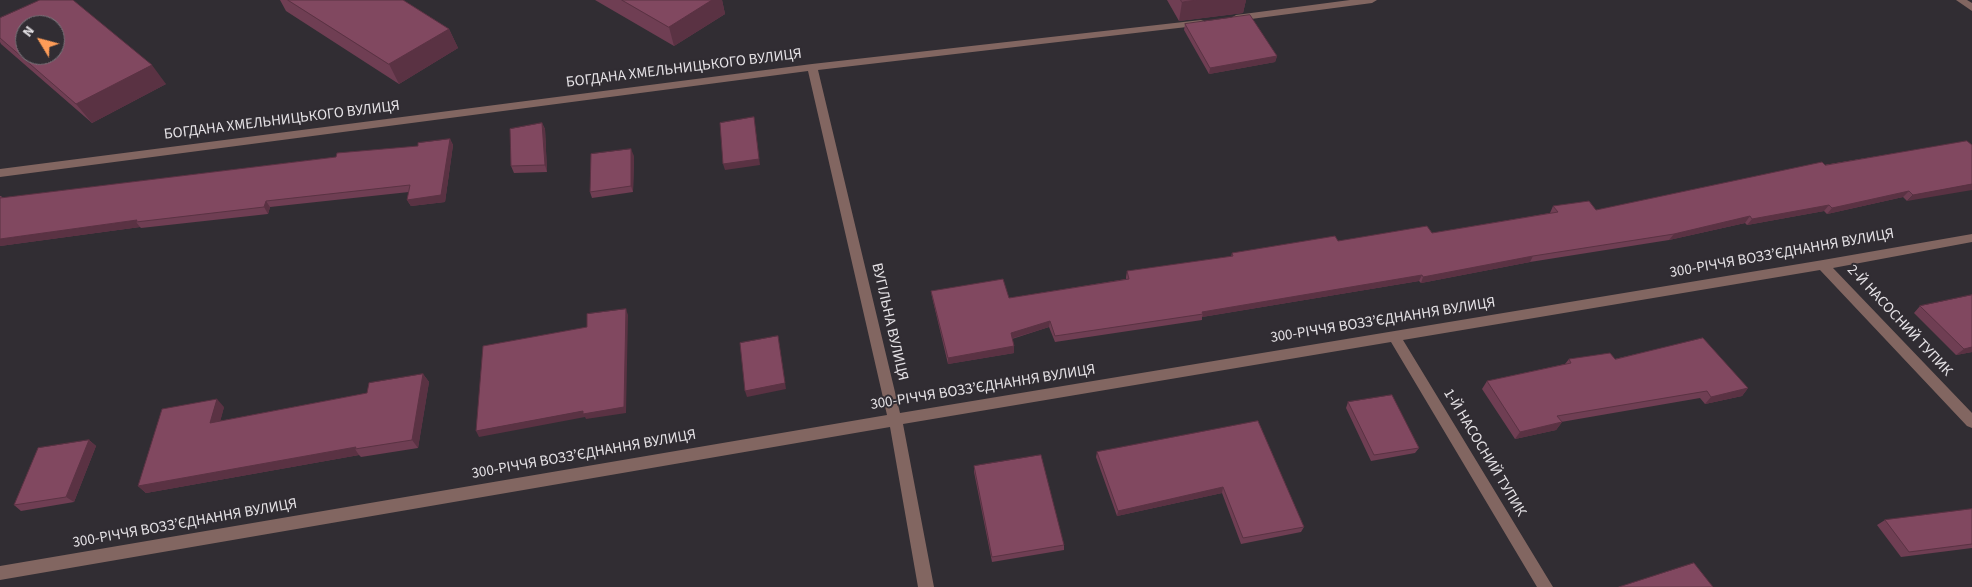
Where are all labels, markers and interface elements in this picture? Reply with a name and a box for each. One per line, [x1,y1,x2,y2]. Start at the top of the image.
north arrow [15,15,65,65]
text: N [18,22,40,41]
street label: БОГДАНА ХМЕЛЬНИЦЬКОГО ВУЛИЦЯ [565,46,803,92]
street label: БОГДАНА ХМЕЛЬНИЦЬКОГО ВУЛИЦЯ [163,98,401,144]
street label: 300-РІЧЧЯ ВОЗЗ’ЄДНАННЯ ВУЛИЦЯ [1668,225,1896,283]
street label: ВУГІЛЬНА ВУЛИЦЯ [867,261,911,383]
street label: 2-Й НАСОСНИЙ ТУПИК [1843,262,1955,380]
street label: 300-РІЧЧЯ ВОЗЗ’ЄДНАННЯ ВУЛИЦЯ [1269,294,1497,348]
street label: 300-РІЧЧЯ ВОЗЗ’ЄДНАННЯ ВУЛИЦЯ [869,361,1097,415]
street label: 1-Й НАСОСНИЙ ТУПИК [1439,386,1529,520]
street label: 300-РІЧЧЯ ВОЗЗ’ЄДНАННЯ ВУЛИЦЯ [470,426,698,484]
street label: 300-РІЧЧЯ ВОЗЗ’ЄДНАННЯ ВУЛИЦЯ [71,495,299,553]

